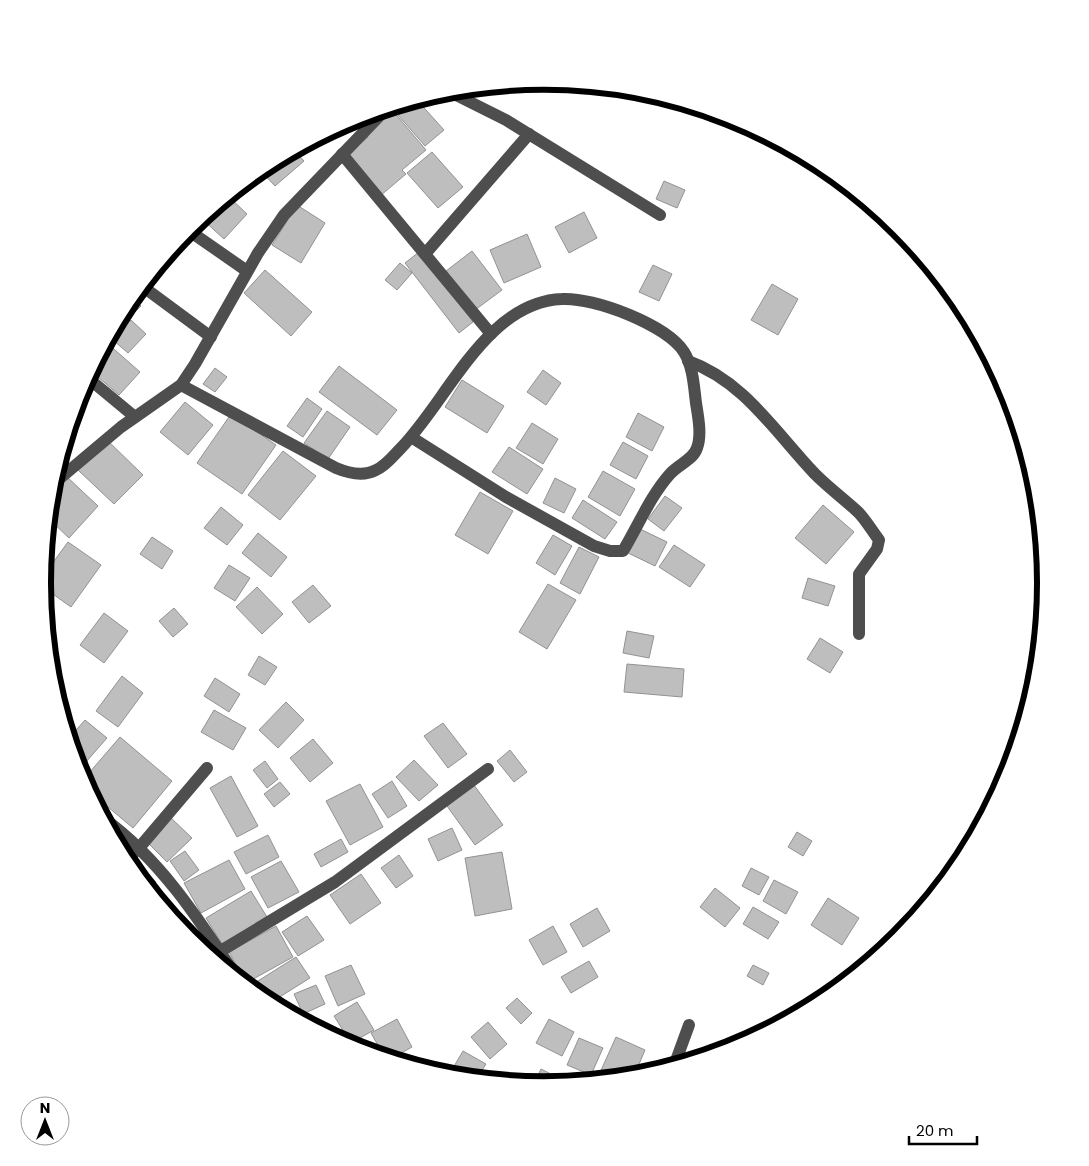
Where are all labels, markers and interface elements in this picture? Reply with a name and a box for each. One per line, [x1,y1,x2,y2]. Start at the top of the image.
north arrow [20,1096,70,1146]
text: N [40,1098,50,1118]
scale bar [909,1114,976,1146]
text: 20 m [916,1120,954,1141]

